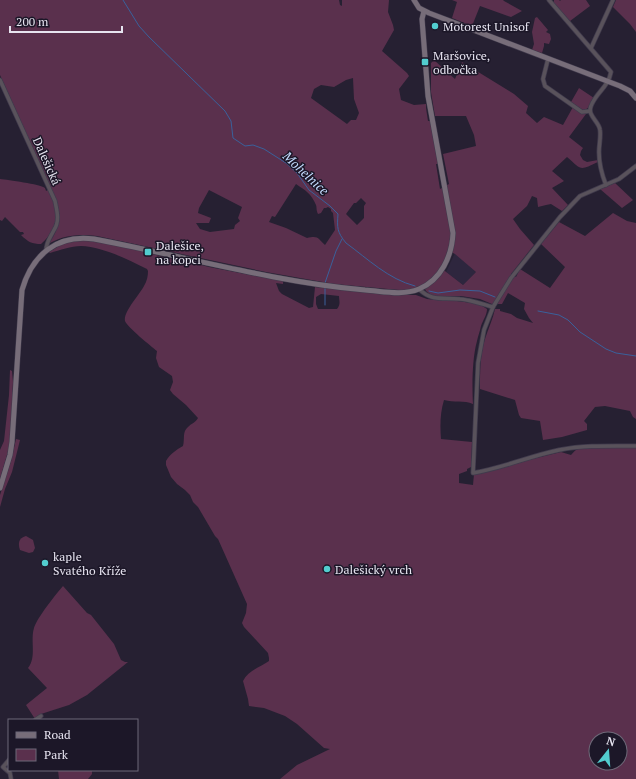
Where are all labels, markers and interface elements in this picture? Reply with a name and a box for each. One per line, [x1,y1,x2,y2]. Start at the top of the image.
scale bar [10,8,122,34]
text: 200 m [16,14,49,29]
place label: Motorest Unisof [443,19,530,34]
marker: Motorest Unisof [430,21,440,31]
place label: Maršovice, odbočka [433,48,490,77]
marker: Maršovice, odbočka [420,57,430,67]
street label: Dalešická [30,135,64,187]
water label: Mohelnice [278,146,333,199]
place label: Dalešice, na kopci [156,238,204,267]
marker: Dalešice, na kopci [143,247,153,257]
place label: kaple Svatého Kříže [53,549,126,578]
marker: kaple Svatého Kříže [40,558,50,568]
place label: Dalešický vrch [335,562,412,577]
marker: Dalešický vrch [322,564,332,574]
legend [8,719,138,771]
text: Road [44,727,71,742]
north arrow [588,731,628,771]
text: N [605,734,618,750]
text: Park [44,747,69,762]

